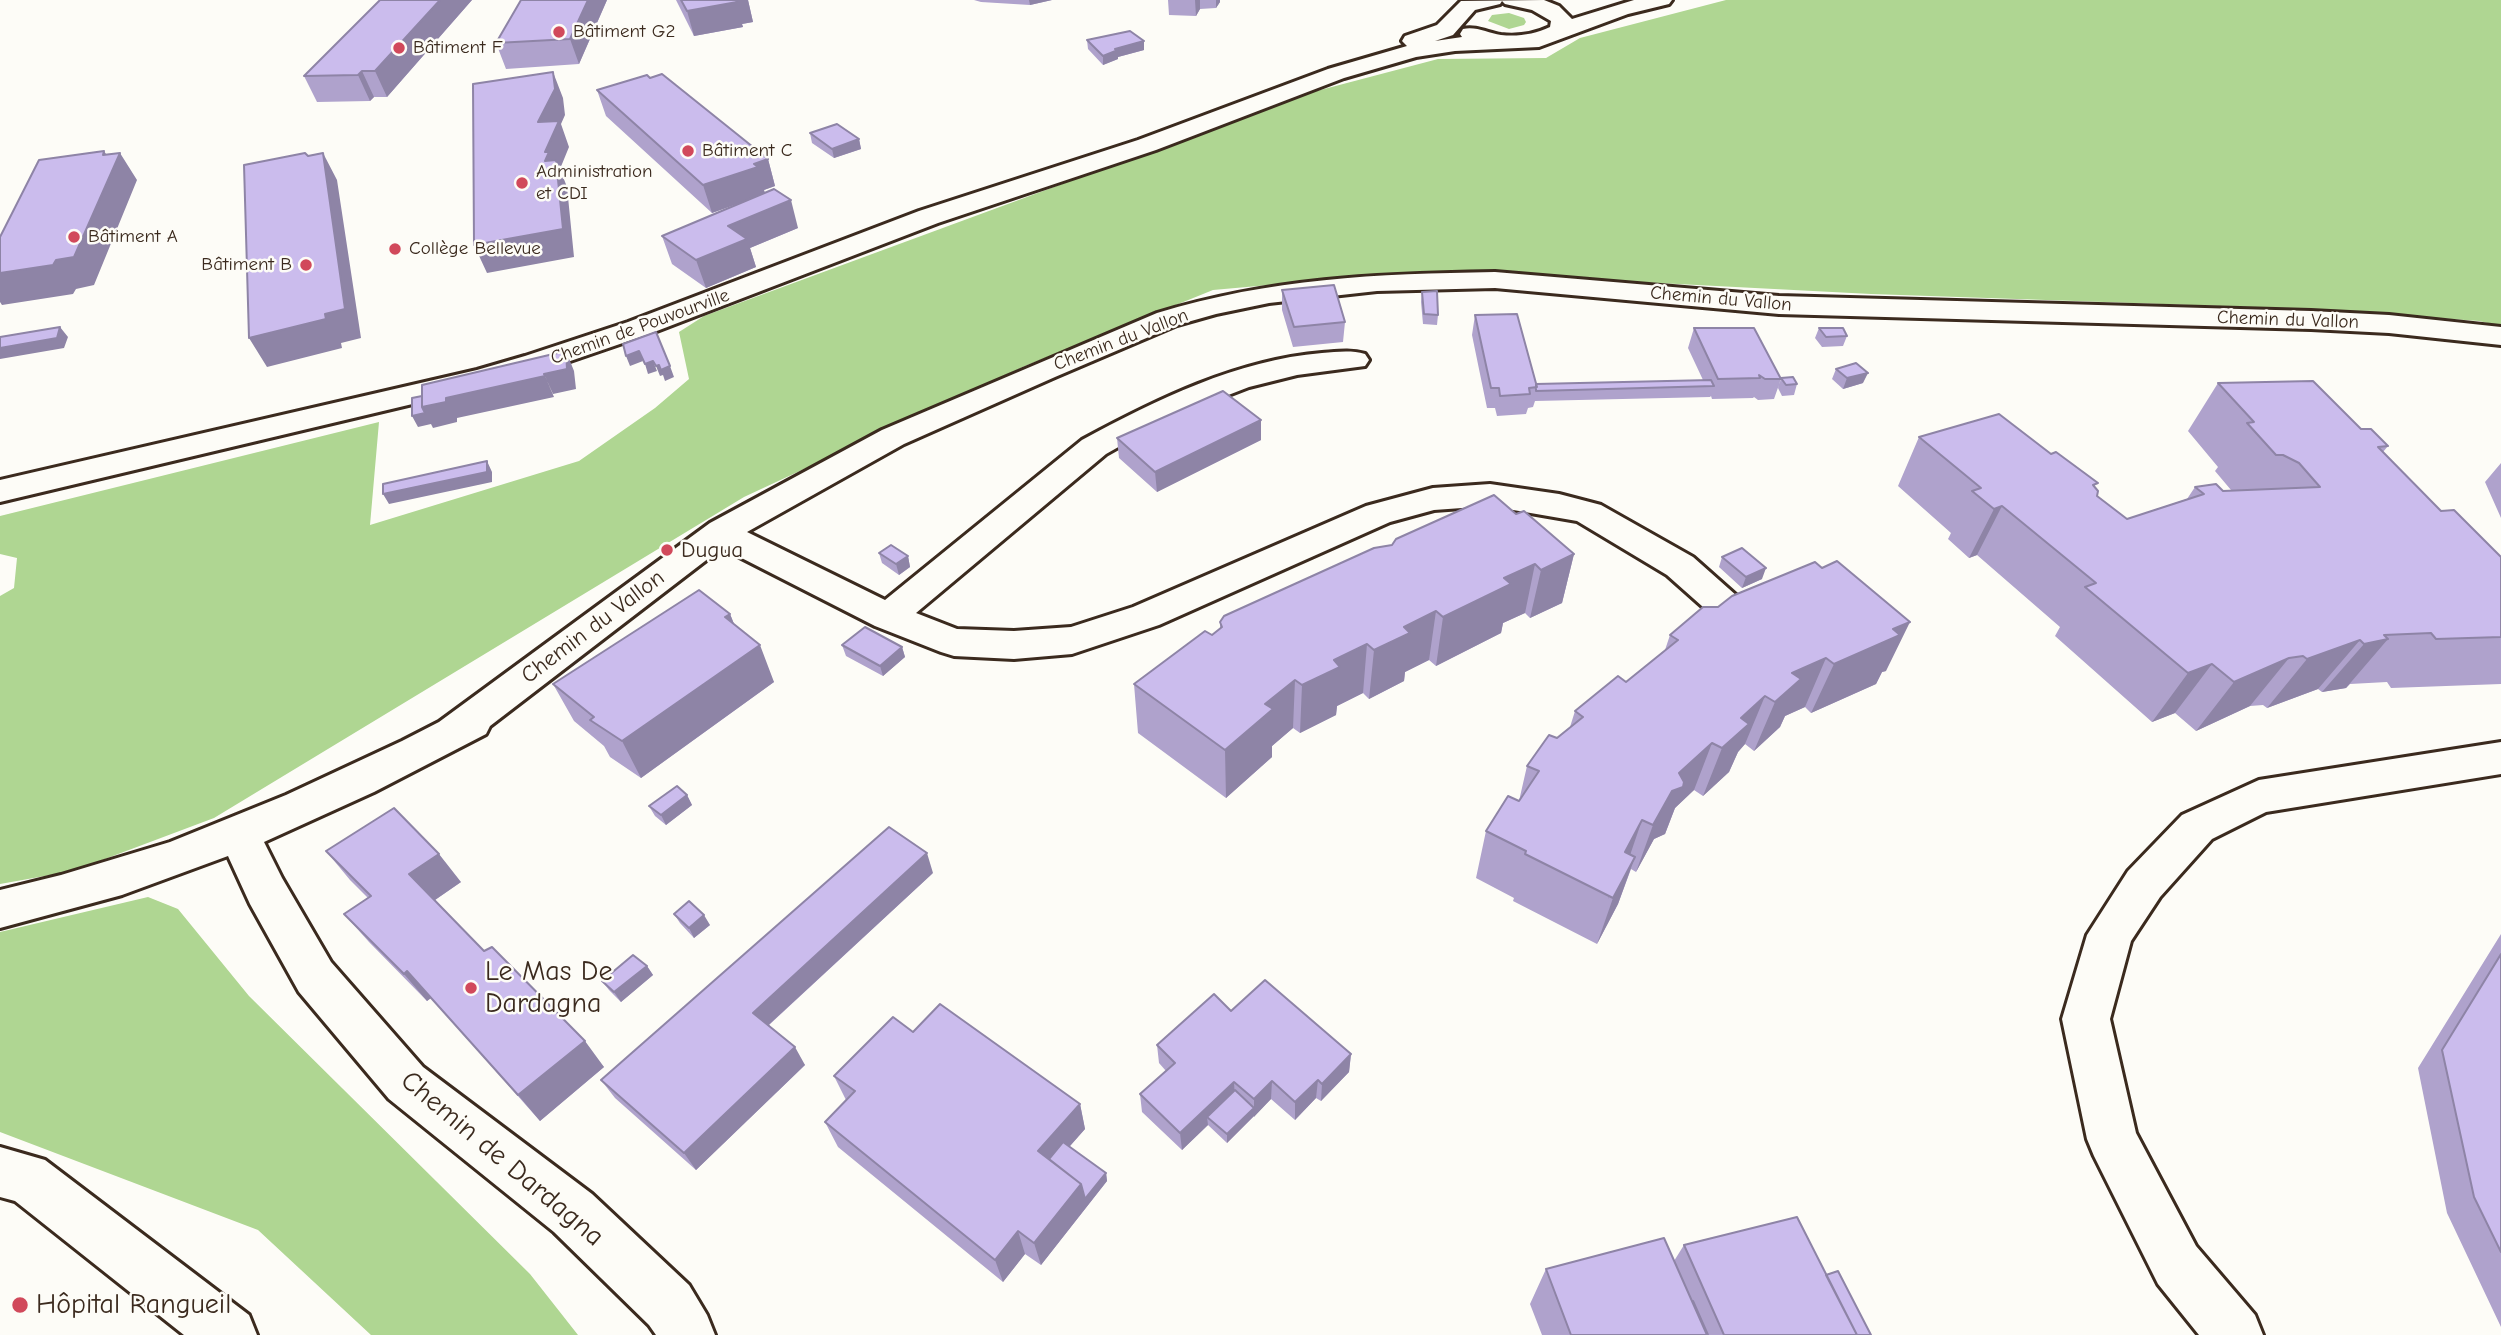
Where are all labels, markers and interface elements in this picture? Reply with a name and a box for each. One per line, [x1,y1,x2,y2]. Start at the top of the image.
place label: Bâtiment G2 [573,21,675,43]
marker: Bâtiment G2 [551,24,567,40]
place label: Bâtiment F [413,37,503,59]
marker: Bâtiment F [391,40,407,56]
place label: Bâtiment C [702,140,793,162]
marker: Bâtiment C [680,143,696,159]
place label: Administration et CDI [536,161,653,205]
marker: Administration et CDI [514,175,530,191]
place label: Bâtiment A [88,226,178,248]
marker: Bâtiment A [66,229,82,245]
place label: Collège Bellevue [409,238,541,260]
marker: Collège Bellevue [387,241,403,257]
place label: Bâtiment B [201,254,292,276]
marker: Bâtiment B [298,257,314,273]
street label: Chemin du Vallon [1649,281,1793,317]
street label: Chemin de Pouvourville [547,284,733,370]
street label: Chemin du Vallon [1051,304,1191,376]
street label: Chemin du Vallon [2217,306,2359,334]
place label: Dugua [681,536,743,564]
marker: Dugua [659,542,675,558]
street label: Chemin du Vallon [516,564,670,690]
place label: Le Mas De Dardagna [485,955,612,1021]
marker: Le Mas De Dardagna [463,980,479,996]
street label: Chemin de Dardagna [393,1064,611,1254]
place label: Hôpital Rangueil [36,1288,231,1322]
marker: Hôpital Rangueil [10,1295,30,1315]

